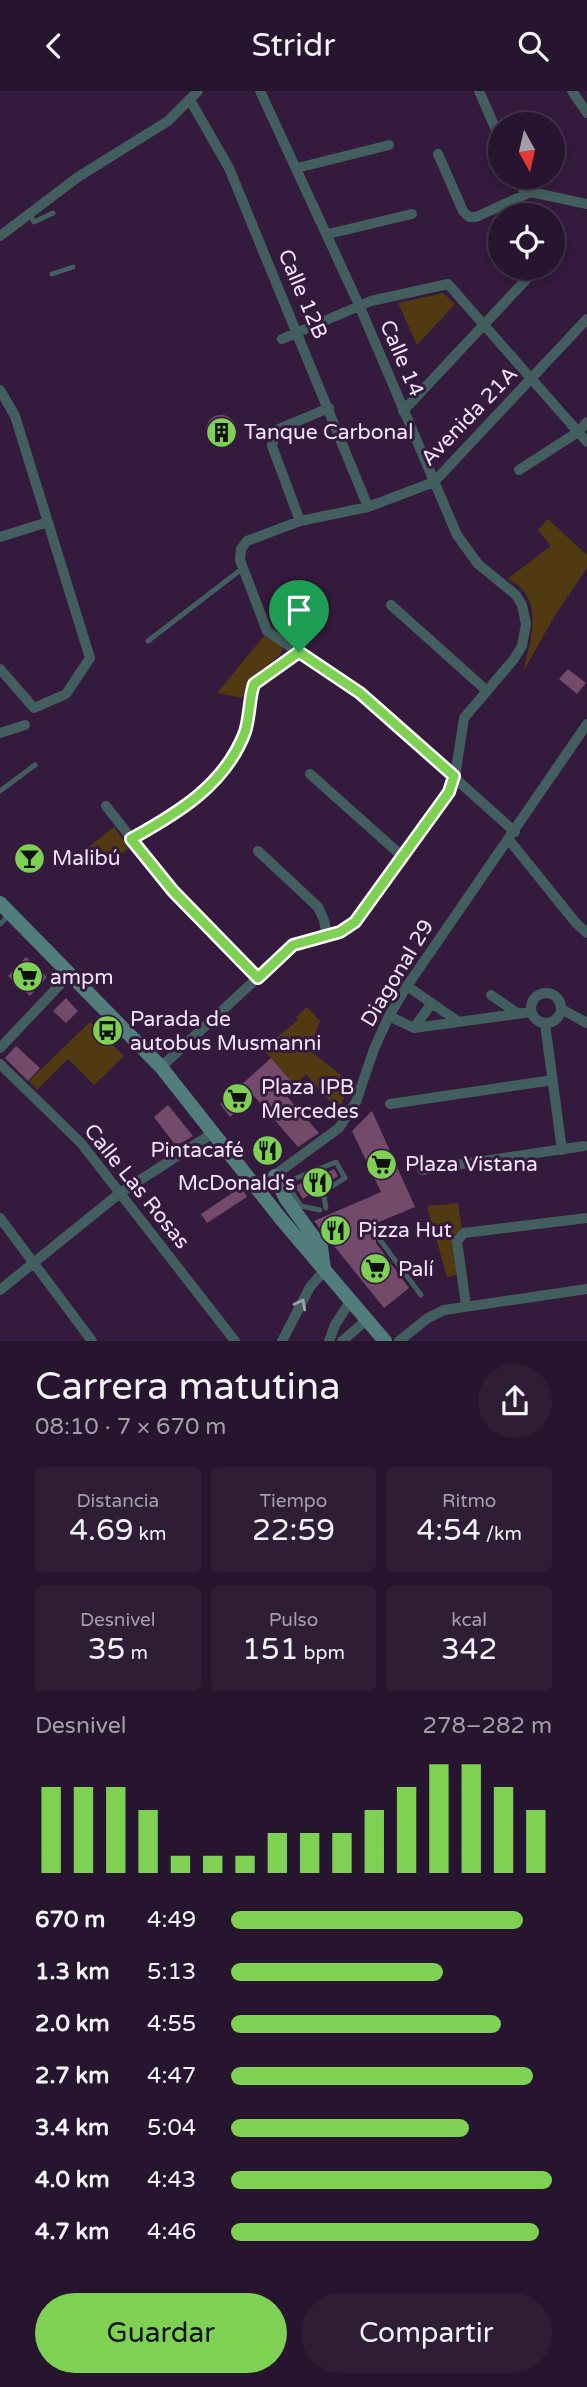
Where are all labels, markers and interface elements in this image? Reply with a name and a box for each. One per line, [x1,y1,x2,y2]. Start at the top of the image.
icon: back [35,27,73,65]
text: Stridr [252,27,335,65]
icon: search [514,27,552,65]
north arrow [488,112,565,189]
map controls [488,112,565,280]
button: locate [488,203,565,280]
street label: Calle 12B [272,246,333,343]
street label: Calle 14 [374,316,429,400]
street label: Avenida 21A [416,361,523,471]
building icon: Tanque Carbonal [204,415,238,449]
place label: Tanque Carbonal [244,420,413,445]
pin [269,580,329,652]
icon: arrive [280,591,318,629]
bar icon: Malibú [12,841,46,875]
place label: Malibú [52,846,121,871]
street label: Diagonal 29 [356,915,439,1031]
supermarket icon: ampm [10,960,44,994]
place label: ampm [50,965,114,990]
place label: Parada de autobus Musmanni [130,1007,322,1056]
bus stop icon: Parada de autobus Musmanni [90,1014,124,1048]
place label: Plaza IPB Mercedes [261,1075,359,1124]
supermarket icon: Plaza IPB Mercedes [221,1082,255,1116]
street label: Calle Las Rosas [79,1119,195,1254]
restaurant icon: Pintacafé [250,1133,284,1167]
place label: Pintacafé [150,1138,244,1163]
supermarket icon: Plaza Vistana [365,1147,399,1181]
place label: Plaza Vistana [405,1152,538,1177]
restaurant icon: McDonald's [301,1166,335,1200]
place label: McDonald's [178,1171,295,1196]
restaurant icon: Pizza Hut [318,1213,352,1247]
place label: Pizza Hut [358,1218,452,1243]
supermarket icon: Palí [358,1252,392,1286]
place label: Palí [398,1257,434,1282]
one-way arrow [293,1299,307,1311]
text: Carrera matutina [35,1364,341,1410]
button: share [478,1364,552,1438]
text: 08:10 · 7 × 670 m [35,1413,226,1441]
text: Distancia [76,1490,159,1512]
text: Tiempo [260,1490,327,1512]
text: Ritmo [442,1490,496,1512]
text: 4.69 [69,1512,134,1549]
text: 22:59 [252,1512,335,1549]
text: 4:54 [416,1512,481,1549]
text: km [134,1523,166,1545]
text: /km [481,1523,522,1545]
text: Desnivel [80,1609,156,1631]
text: Pulso [269,1609,318,1631]
text: kcal [451,1609,487,1631]
text: 35 [88,1631,125,1668]
text: 151 [242,1631,299,1668]
text: 342 [441,1631,497,1668]
text: m [125,1642,148,1664]
text: bpm [299,1642,345,1664]
text: Desnivel [35,1712,126,1740]
text: 278–282 m [423,1712,552,1740]
text: 670 m [35,1906,105,1934]
text: 4:49 [147,1906,196,1934]
text: 1.3 km [35,1958,110,1986]
text: 5:13 [147,1958,196,1986]
text: 2.0 km [35,2010,110,2038]
text: 4:55 [147,2010,196,2038]
text: 2.7 km [35,2062,109,2090]
text: 4:47 [147,2062,196,2090]
text: 3.4 km [35,2114,109,2142]
text: 5:04 [147,2114,196,2142]
text: 4.0 km [35,2166,110,2194]
text: 4:43 [147,2166,196,2194]
text: 4.7 km [35,2218,109,2246]
text: 4:46 [147,2218,196,2246]
button: Guardar [35,2293,287,2373]
button: Compartir [301,2293,552,2373]

